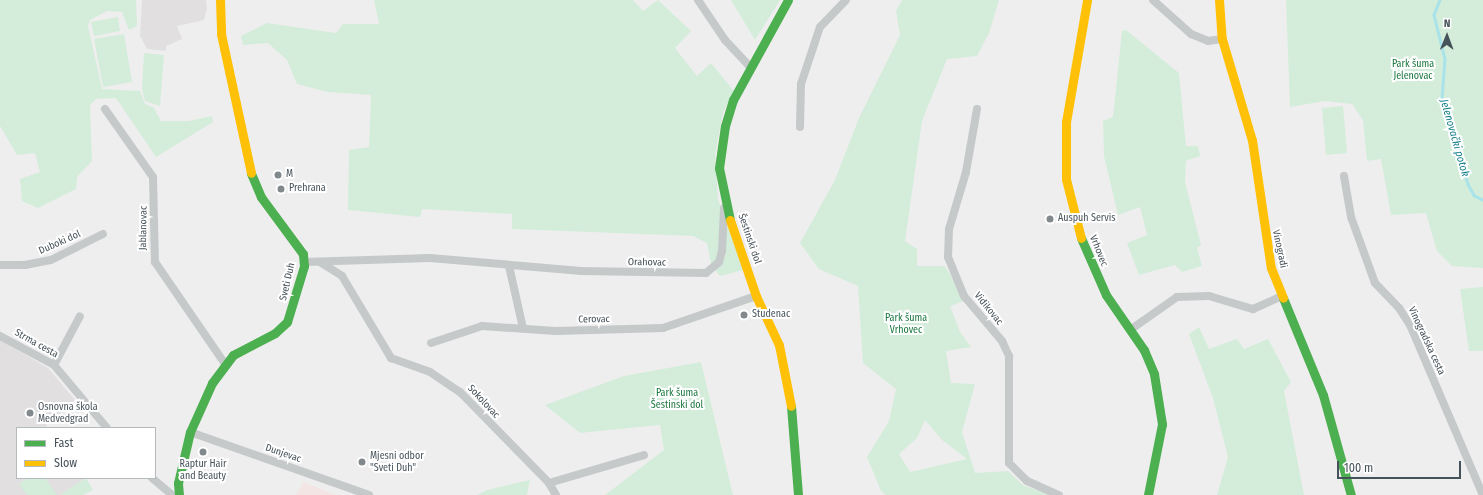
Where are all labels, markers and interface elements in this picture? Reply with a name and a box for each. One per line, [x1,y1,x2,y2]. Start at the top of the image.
north arrow [1427,16,1467,56]
text: N [1444,17,1451,30]
park label: Park šuma Jelenovac [1392,58,1434,82]
water label: Jelenovački potok [1437,98,1471,178]
place label: M [286,169,293,181]
marker: M [273,170,283,180]
place label: Prehrana [289,183,326,195]
marker: Prehrana [276,184,286,194]
street label: Jablanovac [138,206,150,250]
street label: Šestinski dol [735,212,763,266]
place label: Auspuh Servis [1058,213,1116,225]
marker: Auspuh Servis [1045,214,1055,224]
street label: Duboki dol [37,228,83,258]
street label: Vinogradi [1269,229,1289,269]
street label: Vrhovec [1086,234,1110,268]
street label: Orahovac [628,257,666,269]
street label: Sveti Duh [278,262,298,302]
street label: Vidikovac [971,290,1005,328]
street label: Vinogradska cesta [1405,305,1447,377]
place label: Studenac [752,309,790,321]
marker: Studenac [739,310,749,320]
park label: Park šuma Vrhovec [885,312,927,336]
street label: Cerovac [578,314,610,326]
street label: Strma cesta [12,327,60,361]
street label: Sokolovac [465,383,501,421]
park label: Park šuma Šestinski dol [651,387,703,410]
place label: Osnovna škola Medvedgrad [38,401,98,424]
marker: Osnovna škola Medvedgrad [25,408,35,418]
legend [16,427,156,479]
text: Fast [54,436,73,450]
street label: Dunjevac [263,442,303,466]
marker: Raptur Hair and Beauty [198,447,208,457]
place label: Mjesni odbor "Sveti Duh" [370,450,424,474]
scale bar [1339,453,1463,479]
text: Slow [54,456,77,470]
marker: Mjesni odbor "Sveti Duh" [357,457,367,467]
place label: Raptur Hair and Beauty [180,458,226,482]
text: 100 m [1344,461,1373,475]

